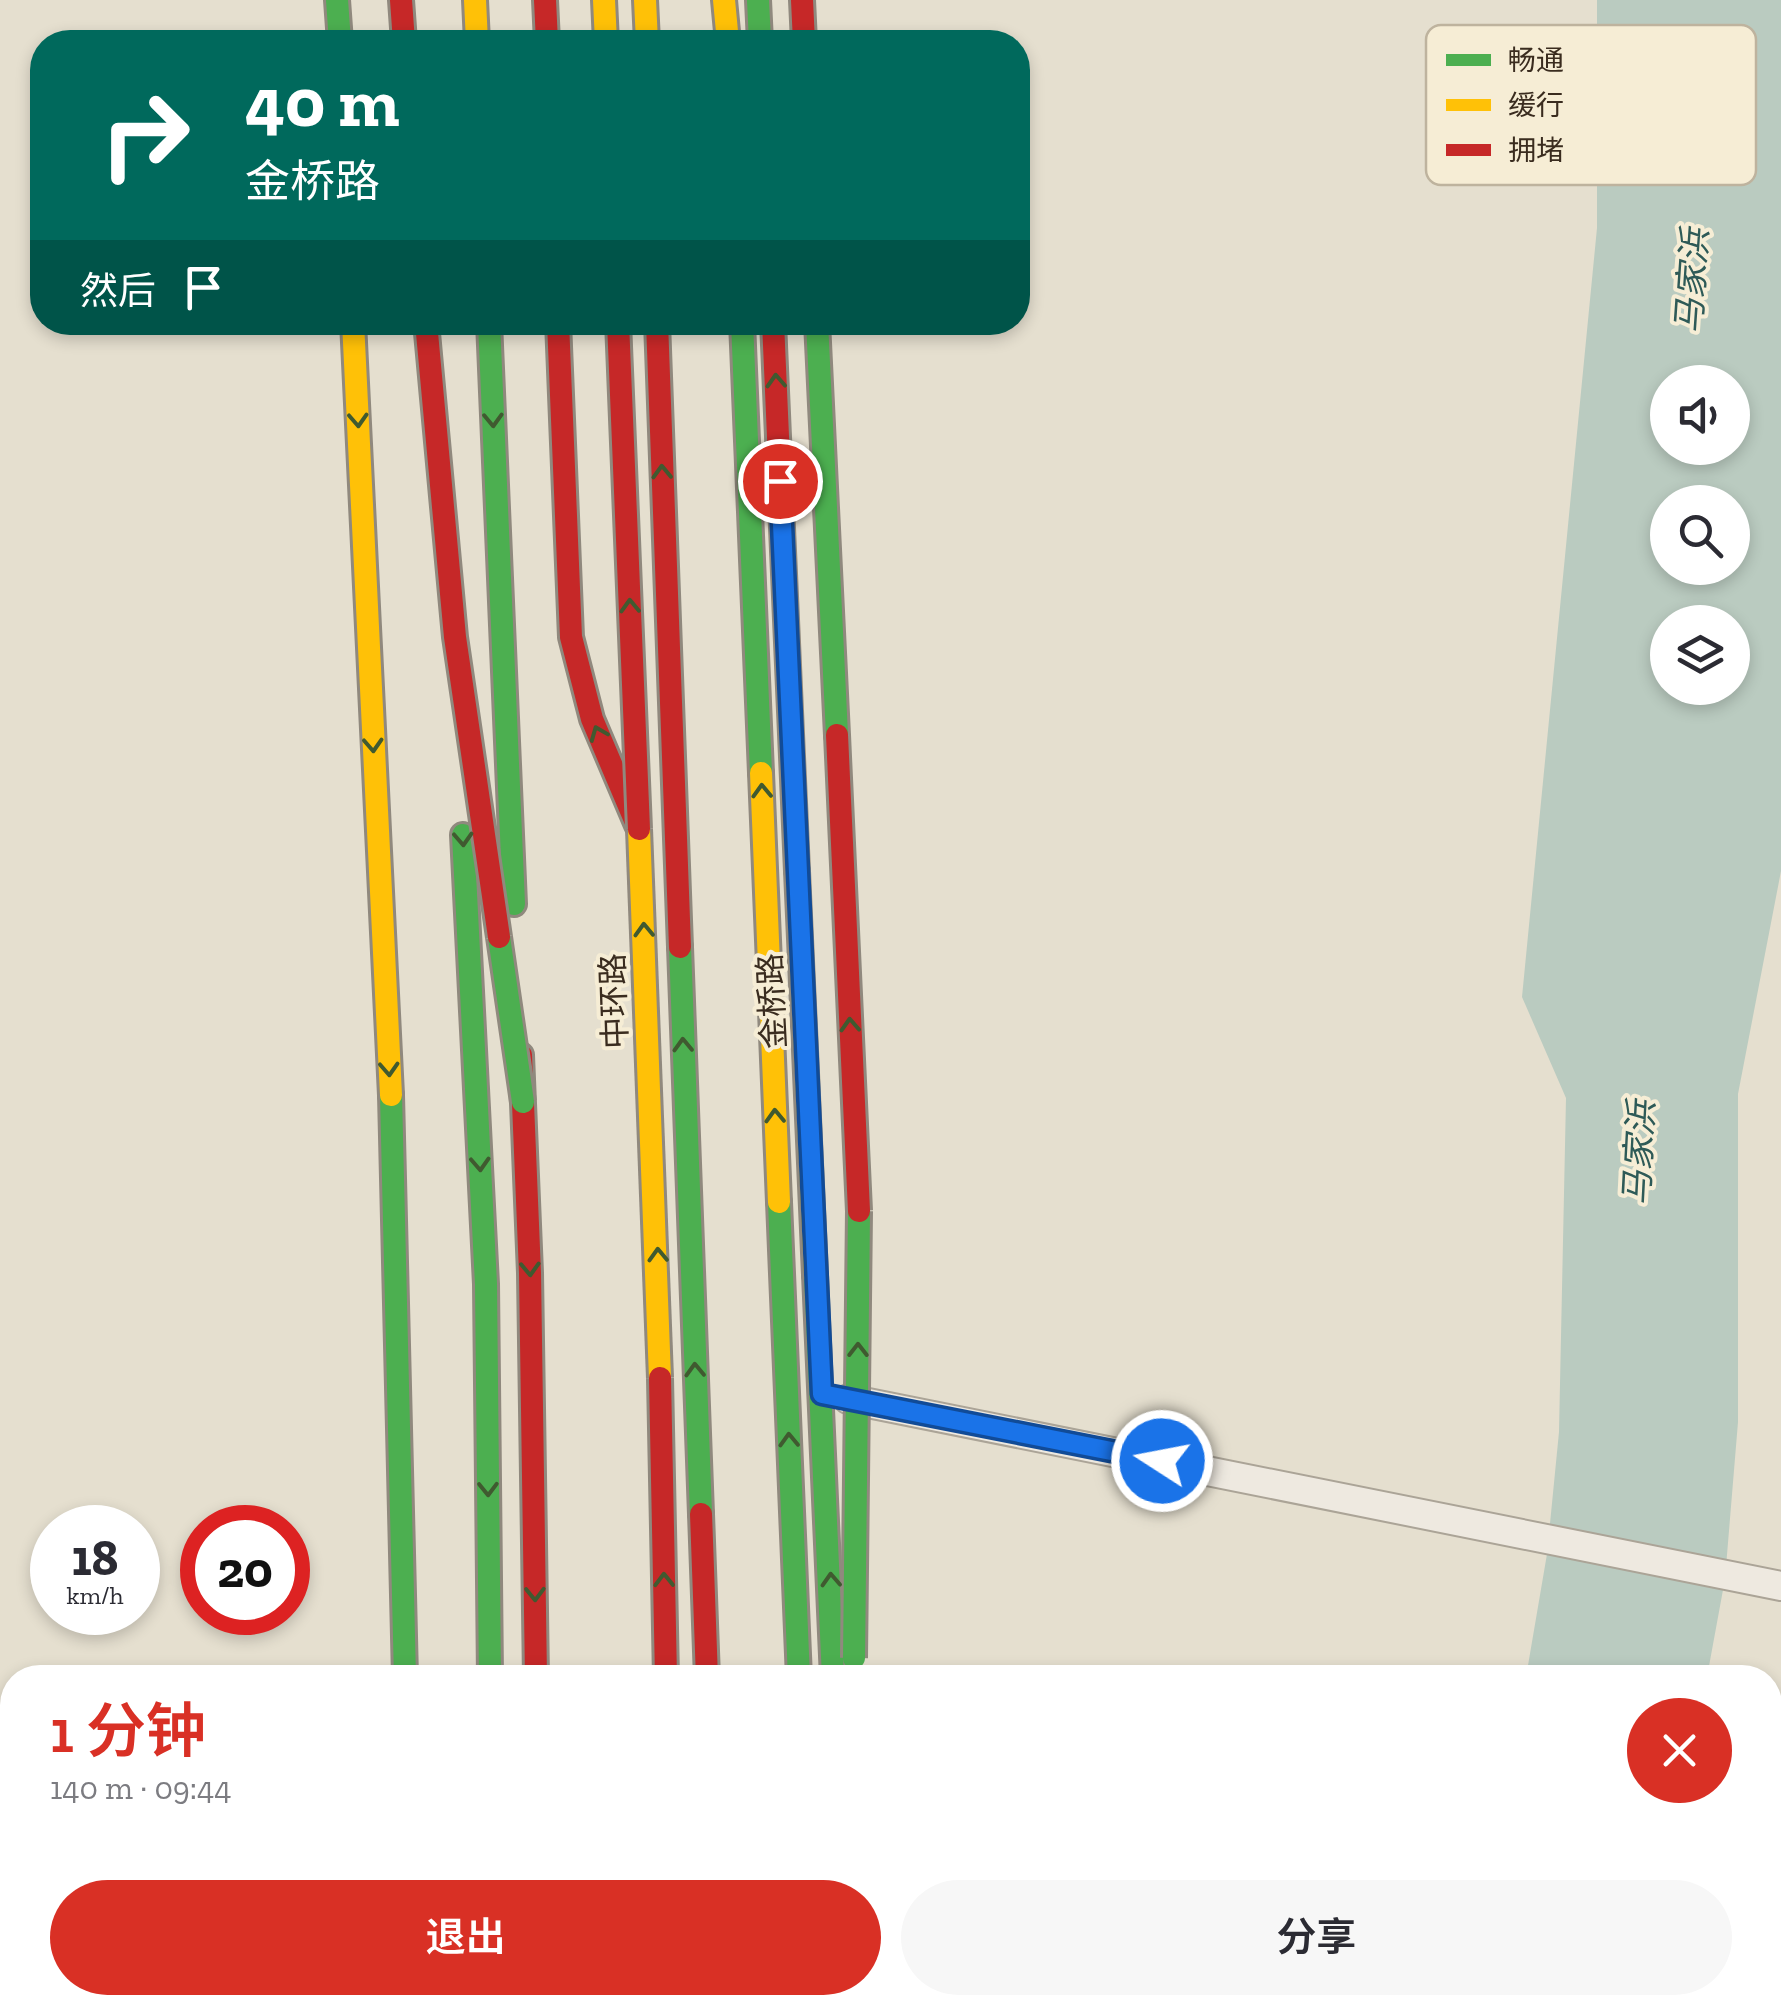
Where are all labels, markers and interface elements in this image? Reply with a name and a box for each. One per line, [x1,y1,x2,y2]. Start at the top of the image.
legend [1426,25,1756,185]
text: 畅通 [1508,44,1564,77]
text: 40 m [245,60,400,144]
icon: right [80,70,210,200]
text: 缓行 [1508,89,1564,122]
text: 拥堵 [1508,134,1564,167]
text: 金桥路 [245,155,380,209]
water label: 马家浜 [1667,224,1717,335]
icon: arrive [176,260,231,315]
text: 然后 [80,268,156,314]
map controls [1650,365,1750,705]
button: sound [1650,365,1750,465]
one-way arrow [765,373,786,389]
one-way arrow [347,412,368,428]
one-way arrow [483,412,504,428]
pin [738,439,823,524]
icon: arrive [753,454,808,509]
one-way arrow [651,464,672,480]
button: search [1650,485,1750,585]
one-way arrow [620,597,641,613]
button: layers [1650,605,1750,705]
one-way arrow [590,725,610,743]
one-way arrow [363,737,384,753]
one-way arrow [751,782,772,798]
one-way arrow [453,832,474,848]
one-way arrow [633,922,654,938]
street label: 中环路 [593,952,635,1050]
street label: 金桥路 [751,952,793,1050]
one-way arrow [840,1017,861,1033]
one-way arrow [672,1037,693,1053]
one-way arrow [378,1062,399,1078]
water label: 马家浜 [1615,1096,1663,1207]
one-way arrow [765,1107,786,1123]
one-way arrow [469,1156,490,1172]
one-way arrow [647,1247,668,1263]
one-way arrow [519,1262,540,1278]
one-way arrow [847,1342,869,1358]
one-way arrow [685,1362,706,1378]
position arrow [1110,1409,1214,1513]
one-way arrow [779,1432,800,1448]
one-way arrow [477,1482,499,1497]
speed limit sign: 20 [180,1505,310,1635]
text: 18 [71,1528,119,1588]
one-way arrow [653,1572,675,1588]
one-way arrow [820,1572,841,1588]
text: km/h [66,1580,124,1610]
one-way arrow [524,1588,546,1603]
text: 1 分钟 [50,1695,206,1767]
button: close [1627,1698,1732,1803]
text: 140 m · 09:44 [50,1769,232,1807]
button: 退出 [50,1880,881,1995]
button: 分享 [901,1880,1732,1995]

